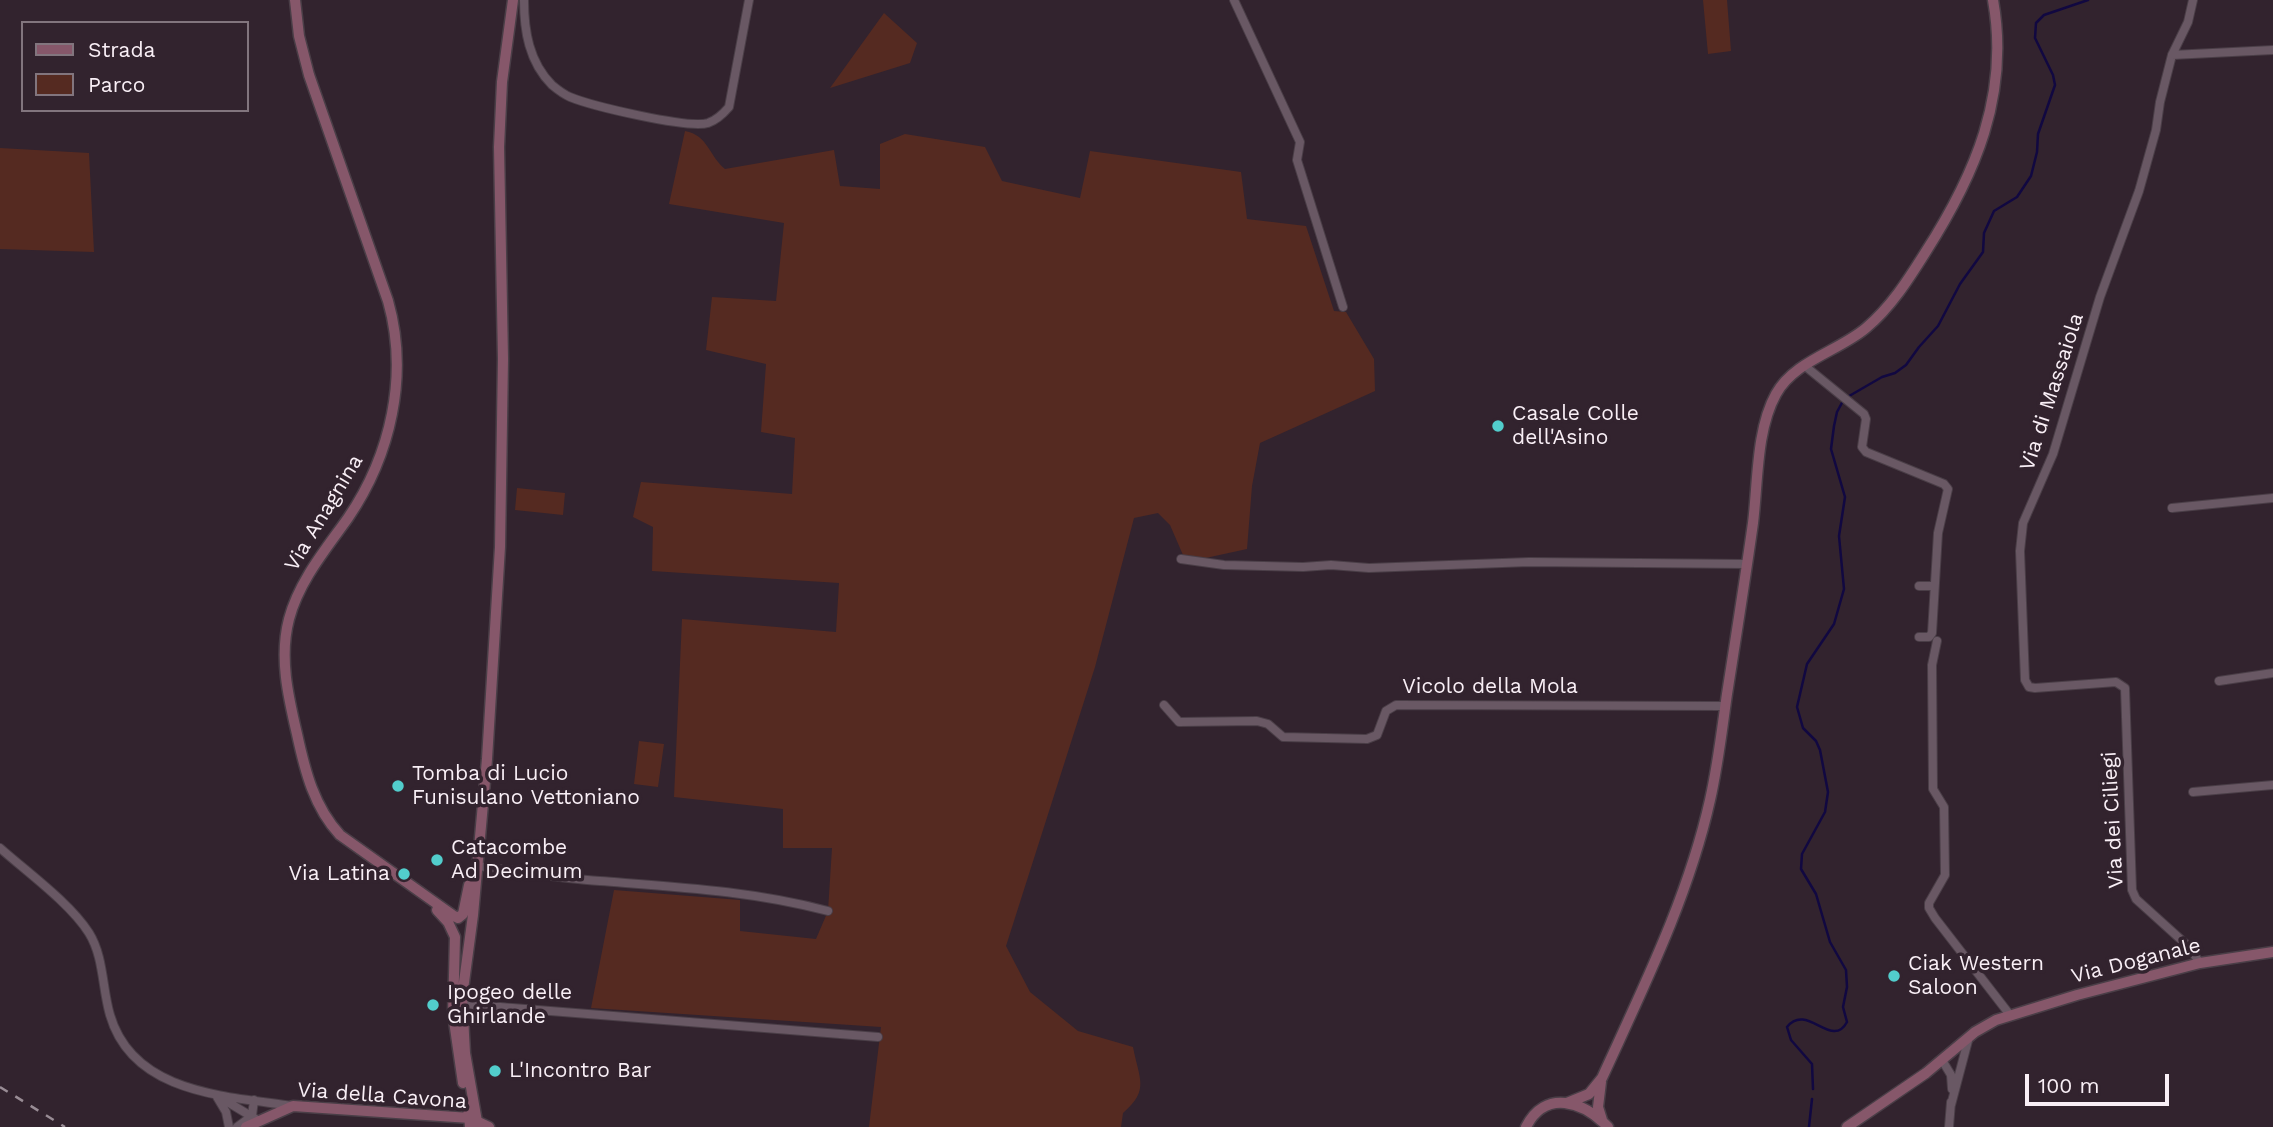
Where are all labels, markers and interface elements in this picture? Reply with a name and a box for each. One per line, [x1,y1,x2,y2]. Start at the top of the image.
legend [21,21,248,112]
text: Strada [88,37,155,62]
text: Parco [88,72,145,97]
street label: Via di Massaiola [2015,310,2089,474]
place label: Casale Colle dell'Asino [1512,401,1639,451]
marker: Casale Colle dell'Asino [1490,418,1506,434]
street label: Via Anagnina [279,450,369,576]
street label: Vicolo della Mola [1402,674,1578,700]
street label: Via dei Ciliegi [2097,751,2129,889]
place label: Tomba di Lucio Funisulano Vettoniano [412,761,640,811]
marker: Tomba di Lucio Funisulano Vettoniano [390,778,406,794]
place label: Catacombe Ad Decimum [451,835,583,885]
marker: Catacombe Ad Decimum [429,852,445,868]
place label: Via Latina [288,861,390,887]
marker: Via Latina [396,866,412,882]
street label: Via Doganale [2069,933,2203,989]
place label: Ciak Western Saloon [1908,951,2044,1001]
marker: Ciak Western Saloon [1886,968,1902,984]
place label: Ipogeo delle Ghirlande [447,980,572,1030]
marker: Ipogeo delle Ghirlande [425,997,441,1013]
place label: L'Incontro Bar [509,1058,651,1084]
scale bar [2028,1060,2172,1104]
marker: L'Incontro Bar [487,1063,503,1079]
text: 100 m [2038,1073,2100,1098]
street label: Via della Cavona [296,1078,468,1114]

